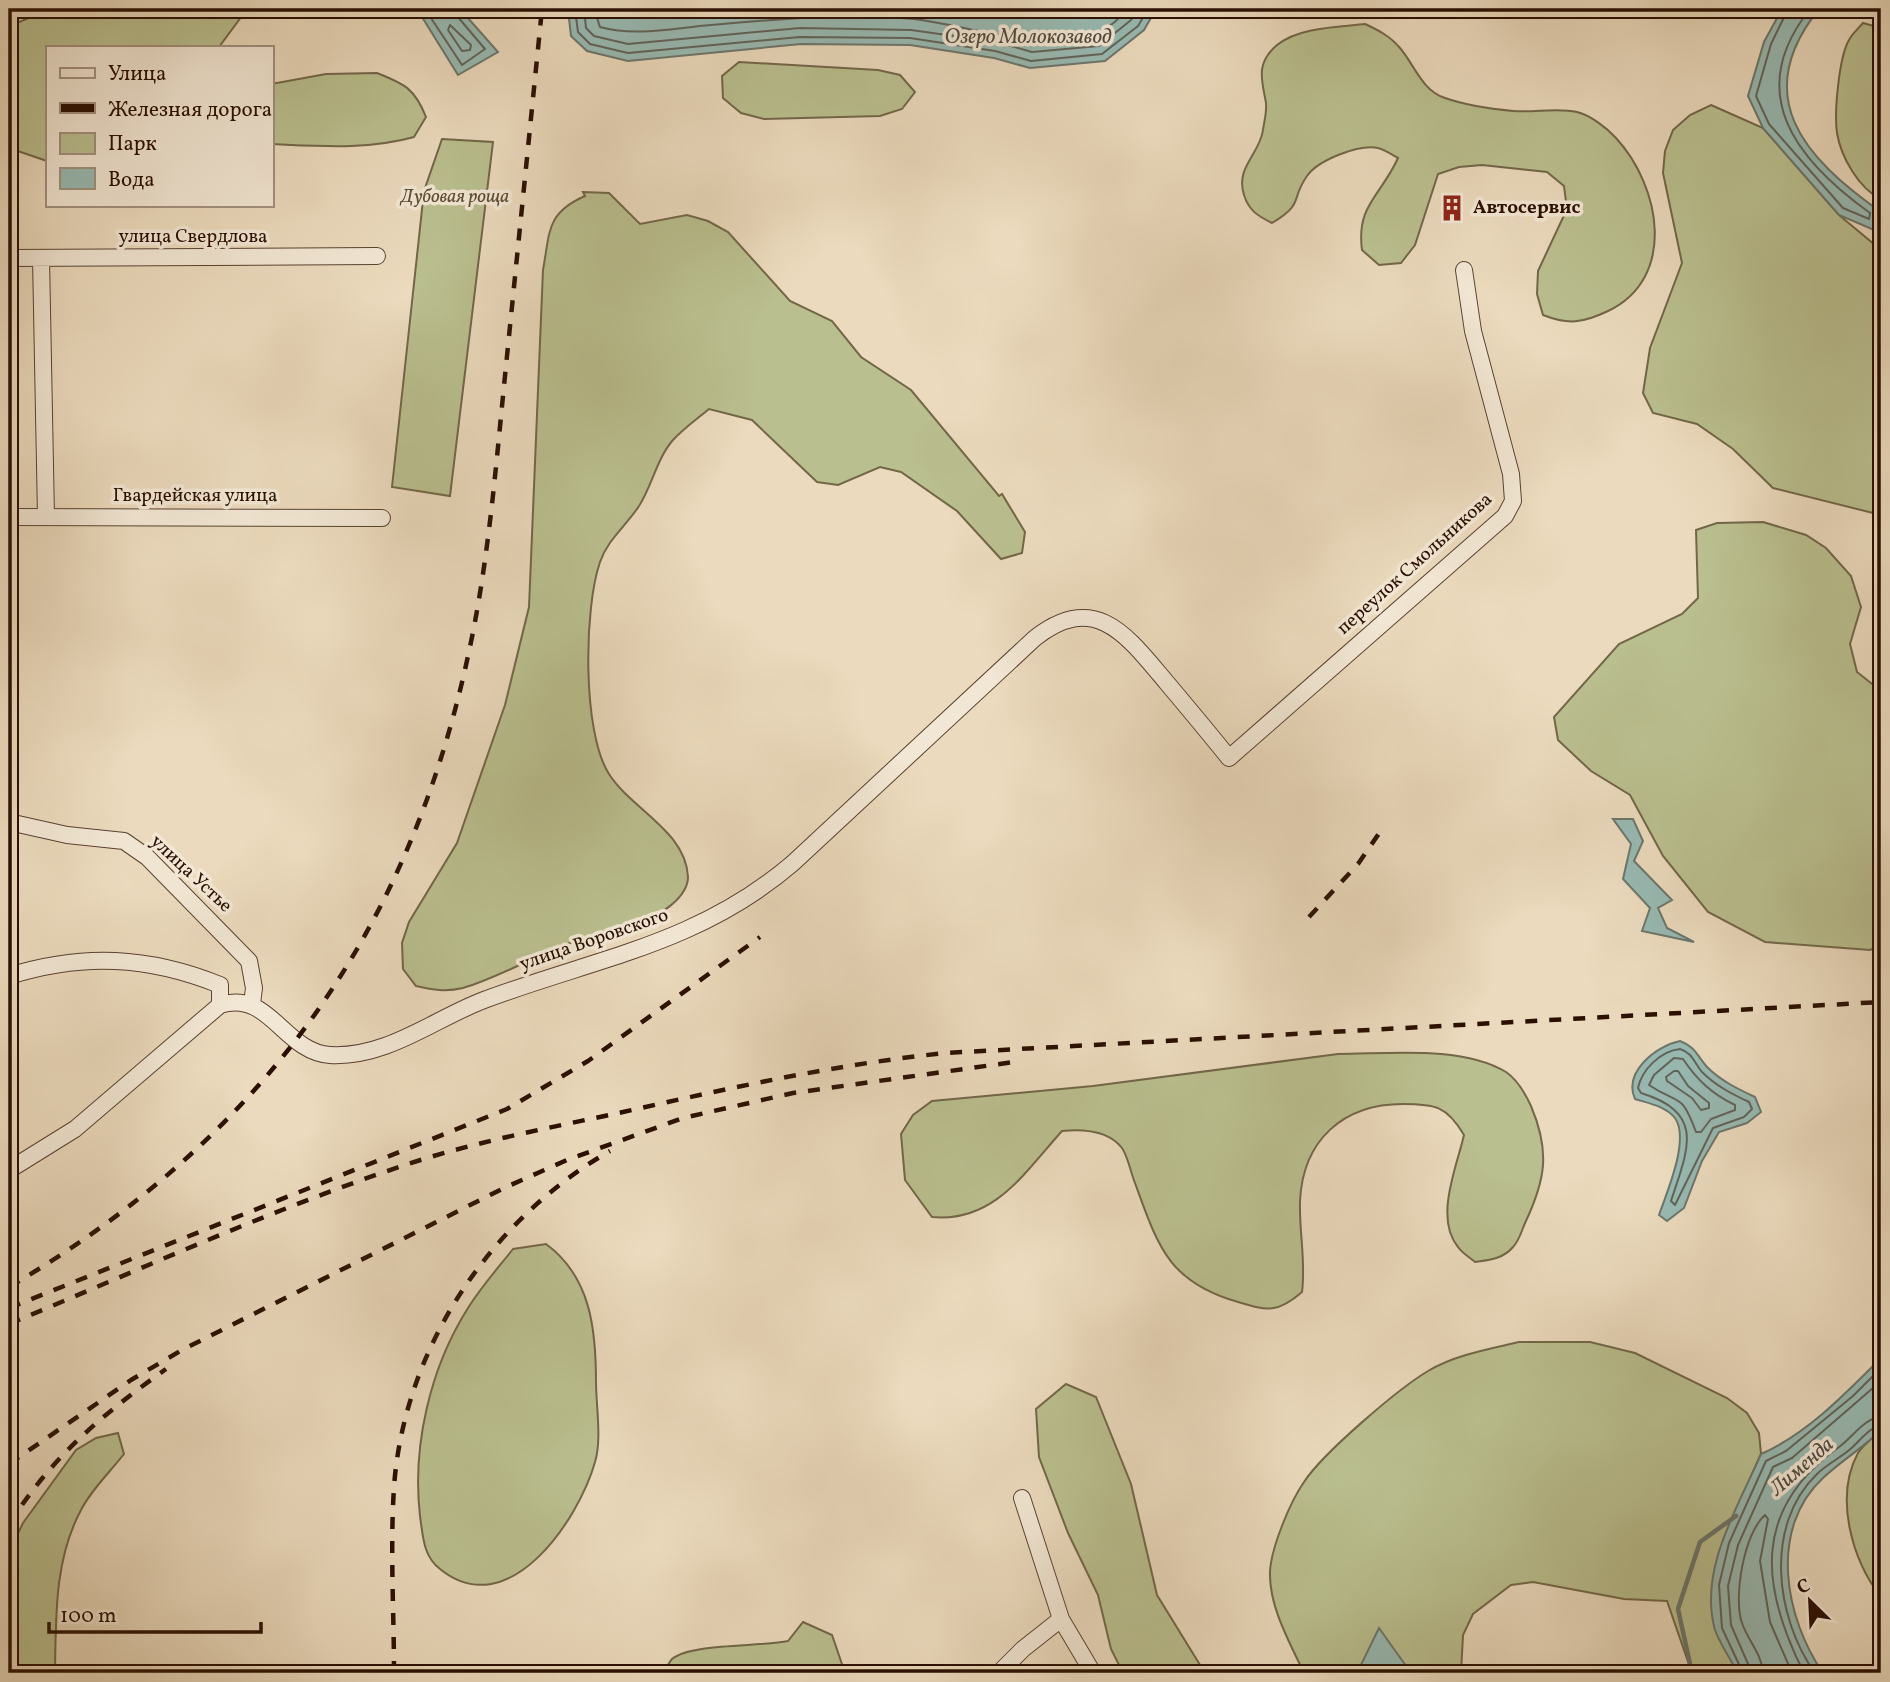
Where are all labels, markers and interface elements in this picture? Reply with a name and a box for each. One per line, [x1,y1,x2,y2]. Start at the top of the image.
water label: Озеро Молокозавод [945,23,1112,52]
legend [46,46,273,206]
text: Улица [108,60,166,89]
text: Железная дорога [108,96,272,125]
text: Парк [108,130,157,159]
text: Вода [108,166,155,195]
park label: Дубовая роща [399,184,509,210]
building icon: Автосервис [1437,193,1467,223]
place label: Автосервис [1473,195,1581,221]
street label: улица Свердлова [119,224,267,250]
street label: Гвардейская улица [113,483,277,509]
street label: переулок Смольникова [1332,487,1498,641]
street label: улица Устье [144,829,238,919]
street label: улица Воровского [516,902,672,978]
water label: Лименда [1763,1431,1841,1504]
north arrow [1774,1566,1844,1636]
text: С [1793,1573,1815,1602]
scale bar [49,1591,261,1635]
text: 100 m [60,1602,117,1631]

